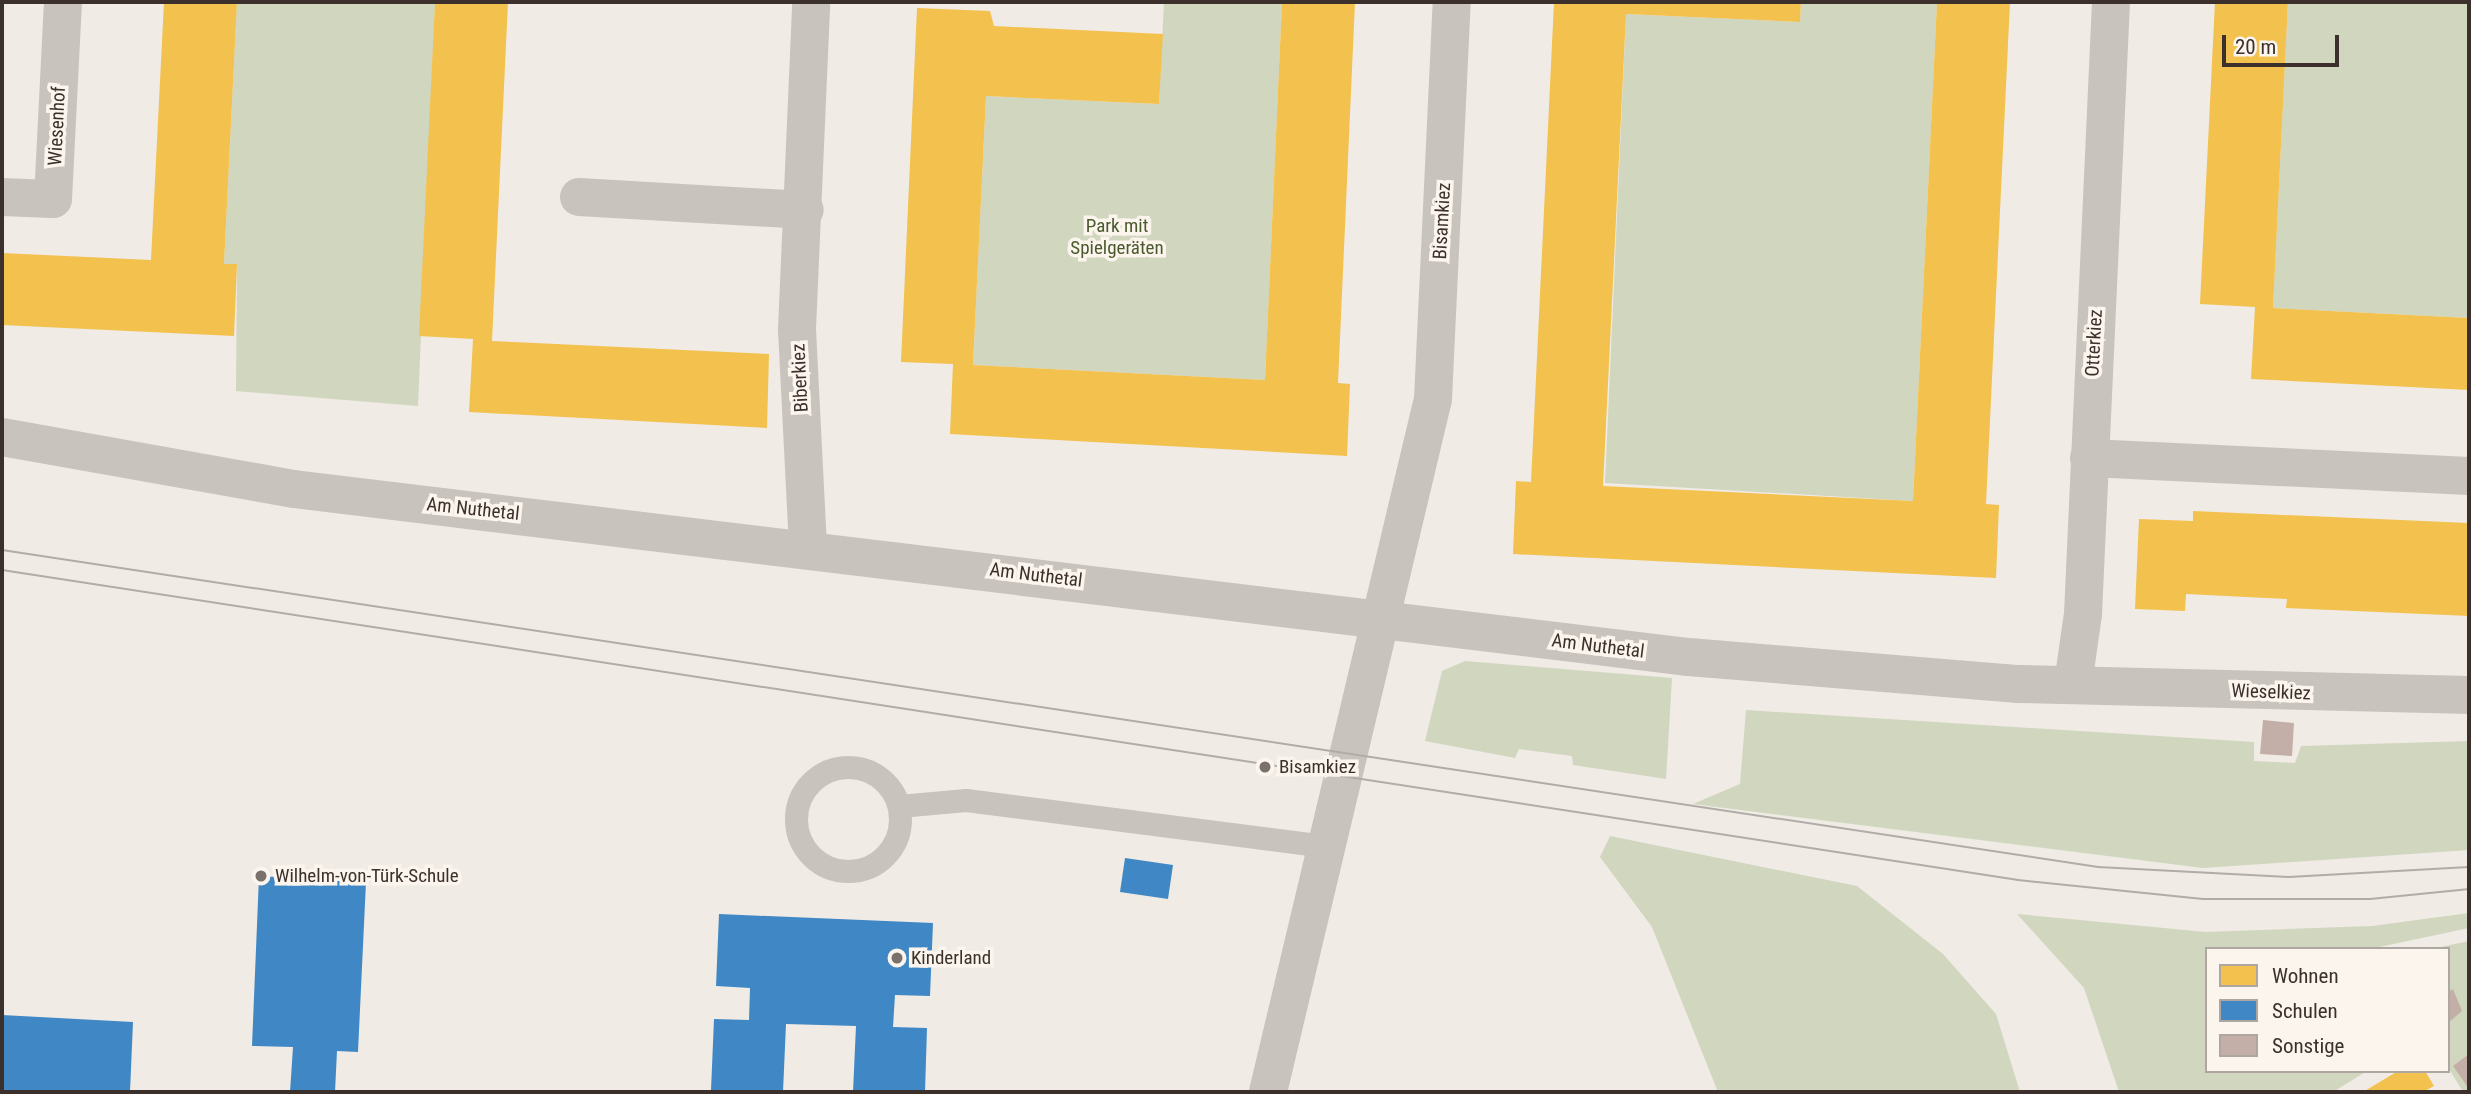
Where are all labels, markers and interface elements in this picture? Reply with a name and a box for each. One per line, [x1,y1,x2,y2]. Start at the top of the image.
scale bar [2226,21,2343,65]
text: 20 m [2235,35,2276,59]
street label: Wiesenhof [44,86,70,166]
street label: Bisamkiez [1429,182,1455,260]
park label: Park mit Spielgeräten [1070,215,1164,259]
street label: Otterkiez [2081,309,2107,377]
street label: Biberkiez [787,343,813,413]
street label: Am Nuthetal [425,493,521,525]
street label: Am Nuthetal [988,558,1084,592]
street label: Am Nuthetal [1550,629,1646,663]
street label: Wieselkiez [2231,679,2311,705]
place label: Bisamkiez [1279,756,1356,778]
marker: Bisamkiez [1257,759,1273,775]
place label: Wilhelm-von-Türk-Schule [275,865,459,887]
marker: Wilhelm-von-Türk-Schule [253,868,269,884]
place label: Kinderland [911,947,991,969]
legend [2205,947,2450,1073]
marker: Kinderland [889,950,905,966]
text: Wohnen [2272,964,2339,988]
text: Schulen [2272,999,2338,1023]
text: Sonstige [2272,1034,2344,1058]

